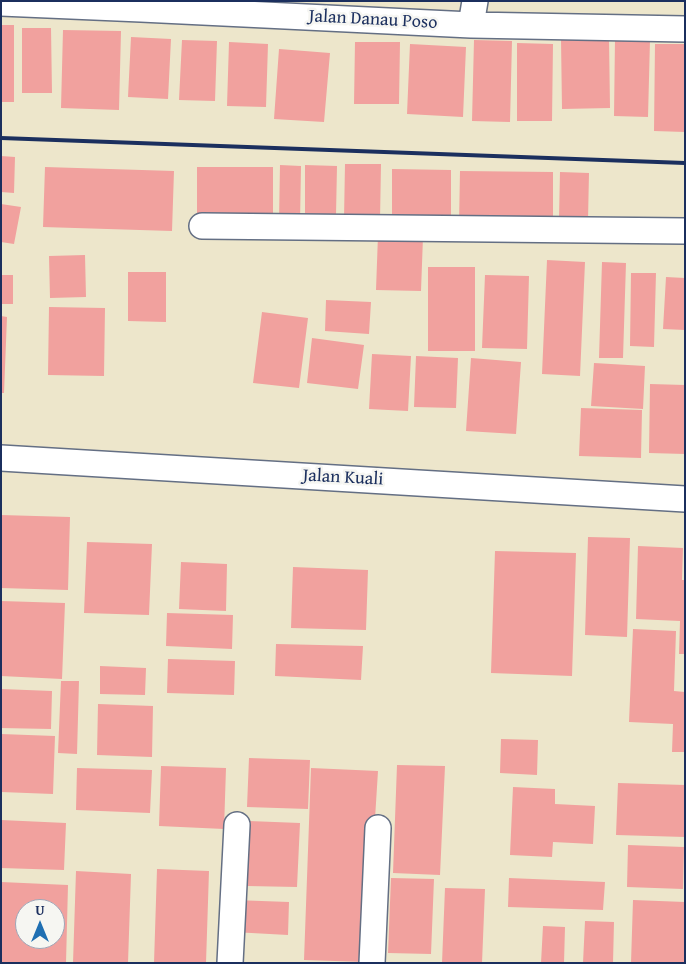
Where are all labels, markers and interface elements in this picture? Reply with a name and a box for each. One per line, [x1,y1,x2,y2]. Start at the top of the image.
street label: Jalan Danau Poso [308,6,438,34]
street label: Jalan Kuali [302,465,384,491]
north arrow [15,899,65,949]
text: U [35,900,45,920]

